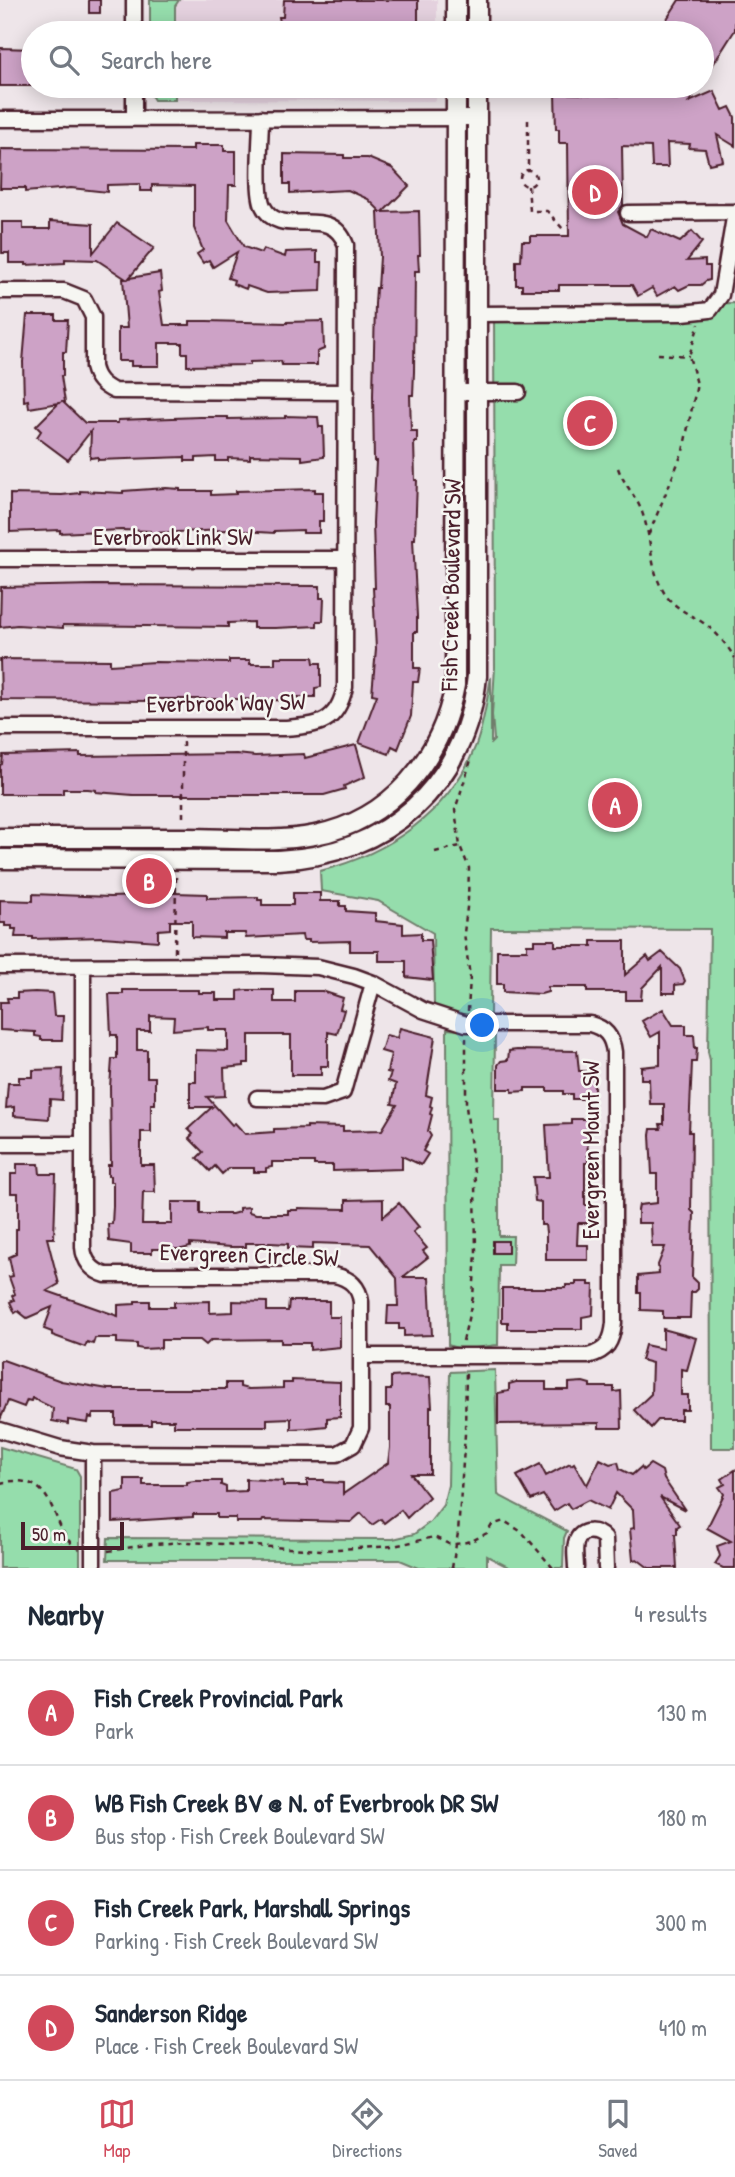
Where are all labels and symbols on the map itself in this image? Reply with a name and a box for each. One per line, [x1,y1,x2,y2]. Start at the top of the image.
pin: D [572,166,618,218]
pin: C [567,397,613,449]
street label: Fish Creek Boulevard SW [432,478,468,692]
street label: Everbrook Link SW [93,520,253,552]
street label: Everbrook Way SW [146,685,306,719]
pin: A [592,779,638,831]
pin: B [126,855,172,907]
your location [465,1008,499,1042]
street label: Evergreen Mount SW [574,1061,606,1239]
street label: Evergreen Circle SW [159,1235,339,1273]
scale bar [21,1519,124,1551]

